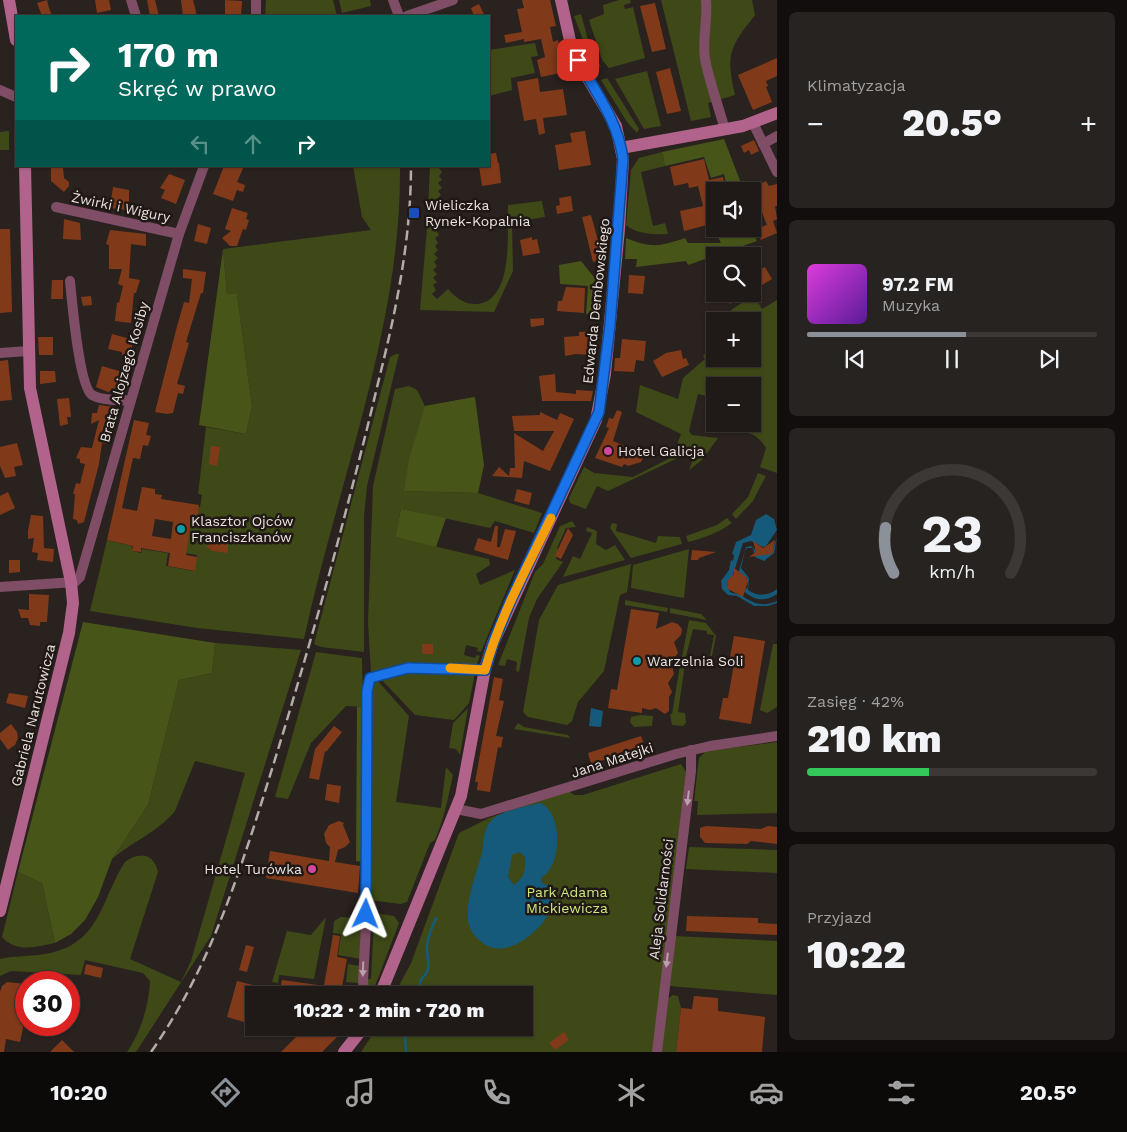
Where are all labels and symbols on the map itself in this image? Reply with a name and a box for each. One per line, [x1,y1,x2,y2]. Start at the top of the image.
pin [557,39,599,81]
street label: Żwirki i Wigury [70,189,173,225]
place label: Wieliczka Rynek-Kopalnia [425,197,530,229]
marker: Wieliczka Rynek-Kopalnia [407,206,421,220]
street label: Edwarda Dembowskiego [579,217,613,385]
street label: Brata Alojzego Kosiby [96,299,152,444]
place label: Hotel Galicja [618,443,705,459]
marker: Hotel Galicja [602,445,614,457]
place label: Klasztor Ojców Franciszkanów [191,513,294,545]
marker: Klasztor Ojców Franciszkanów [175,523,187,535]
street label: Gabriela Narutowicza [8,642,58,788]
place label: Warzelnia Soli [647,653,743,669]
marker: Warzelnia Soli [631,655,643,667]
street label: Jana Matejki [569,739,655,781]
one-way arrow [684,791,692,807]
street label: Aleja Solidarności [646,838,676,960]
place label: Hotel Turówka [204,861,302,877]
marker: Hotel Turówka [306,863,318,875]
park label: Park Adama Mickiewicza [526,884,608,916]
position arrow [339,887,391,939]
one-way arrow [663,952,671,968]
one-way arrow [359,962,367,978]
speed limit sign: 30 [15,971,80,1036]

